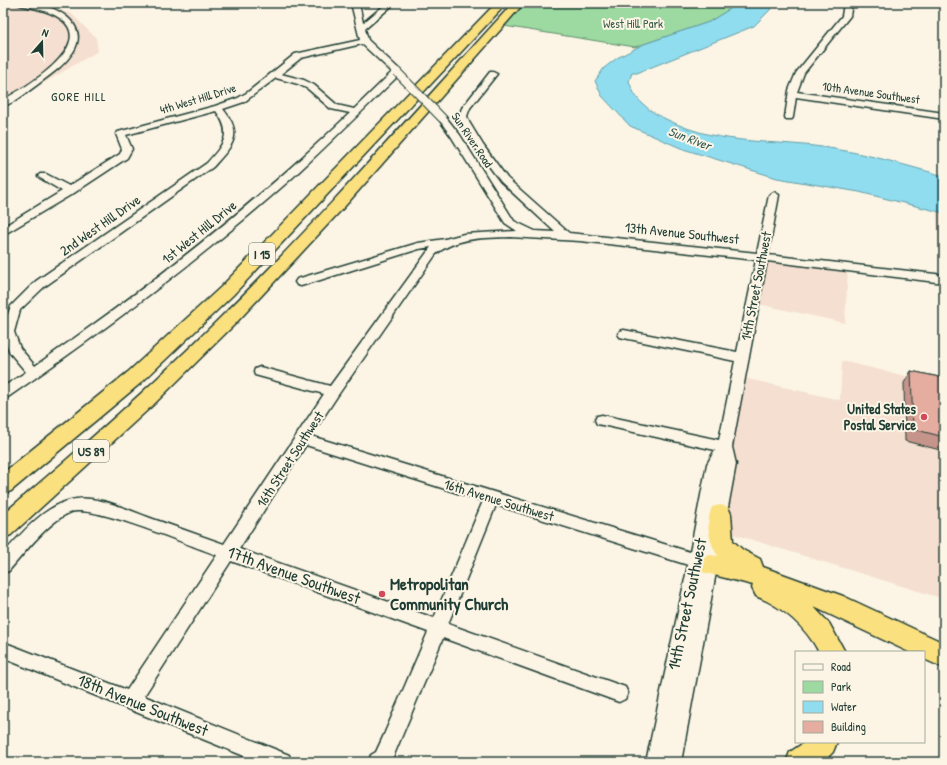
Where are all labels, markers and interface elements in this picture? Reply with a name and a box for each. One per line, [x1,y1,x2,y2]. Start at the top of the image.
park label: West Hill Park [603,15,663,32]
north arrow [22,22,62,62]
text: N [40,25,51,40]
street label: 10th Avenue Southwest [821,77,922,108]
street label: 4th West Hill Drive [158,79,238,118]
district label: GORE HILL [51,87,107,105]
street label: Sun River Road [448,109,497,171]
water label: Sun River [666,122,716,155]
street label: 2nd West Hill Drive [56,189,144,259]
street label: 1st West Hill Drive [157,195,241,268]
street label: 13th Avenue Southwest [624,217,740,248]
street label: 14th Street Southwest [736,230,775,342]
road number: I 15 [249,243,275,265]
place label: United States Postal Service [844,399,917,434]
street label: 16th Street Southwest [251,407,328,510]
marker: United States Postal Service [919,412,929,422]
road number: US 89 [73,440,109,462]
street label: 16th Avenue Southwest [442,474,557,525]
street label: 14th Street Southwest [661,535,712,672]
street label: 17th Avenue Southwest [224,540,365,610]
place label: Metropolitan Community Church [390,572,509,616]
marker: Metropolitan Community Church [377,589,387,599]
legend [795,651,925,743]
text: Road [831,658,851,675]
street label: 18th Avenue Southwest [74,668,213,742]
text: Park [831,678,851,695]
text: Water [831,698,857,715]
text: Building [831,718,866,735]

